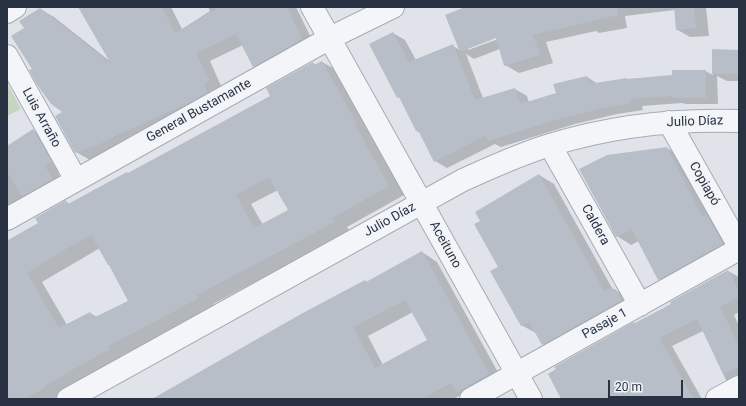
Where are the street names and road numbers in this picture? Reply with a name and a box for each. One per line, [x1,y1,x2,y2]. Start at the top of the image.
street label: General Bustamante [144,76,254,146]
street label: Luis Arraño [18,85,64,151]
street label: Julio Díaz [666,113,724,131]
street label: Copiapó [685,159,723,209]
street label: Julio Díaz [361,199,419,241]
street label: Caldera [577,202,613,248]
street label: Aceituno [426,219,464,271]
street label: Pasaje 1 [580,305,630,343]

